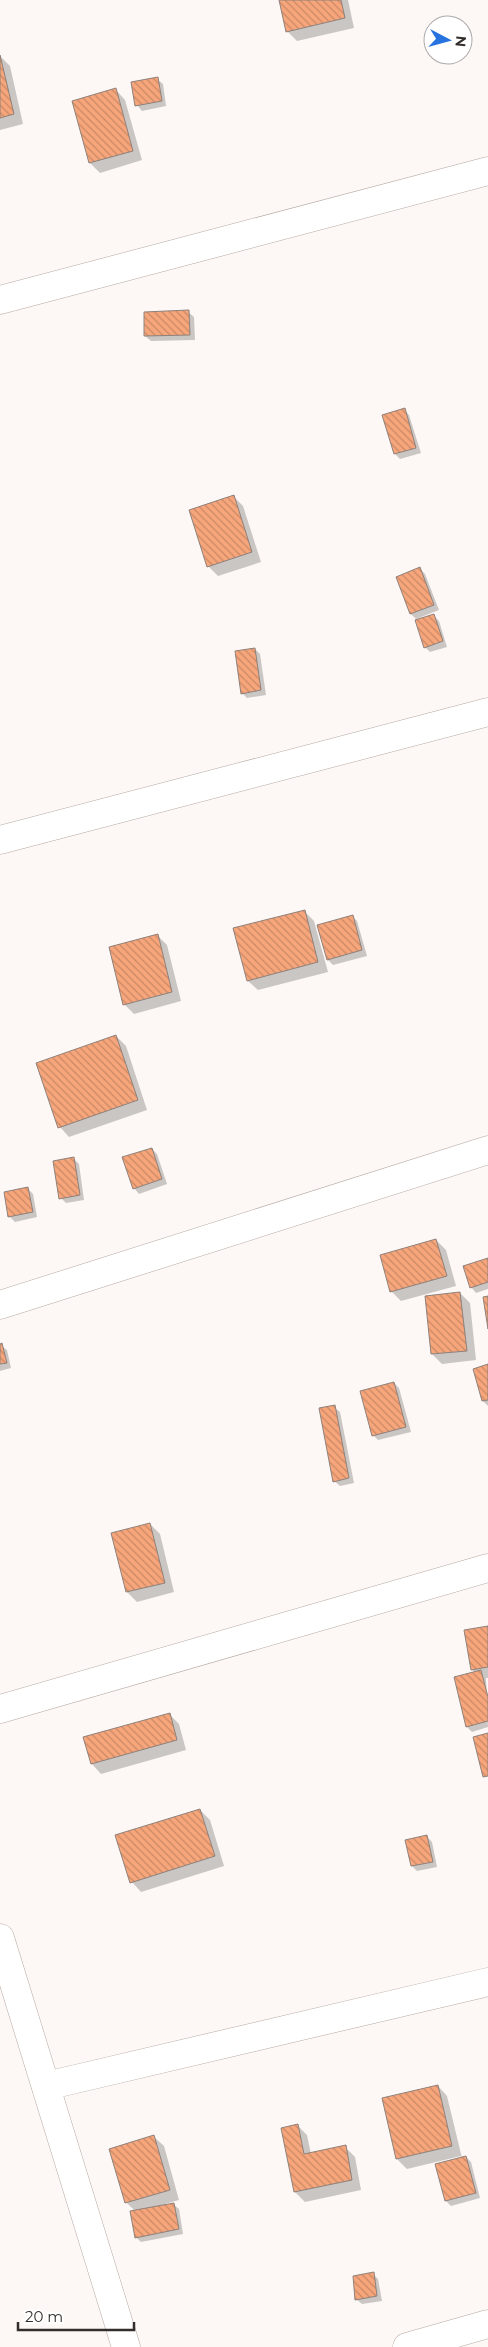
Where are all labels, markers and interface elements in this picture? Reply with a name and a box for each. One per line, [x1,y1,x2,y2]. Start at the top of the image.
north arrow [423,15,473,65]
text: N [451,35,470,48]
scale bar [18,2300,134,2332]
text: 20 m [25,2307,63,2326]

